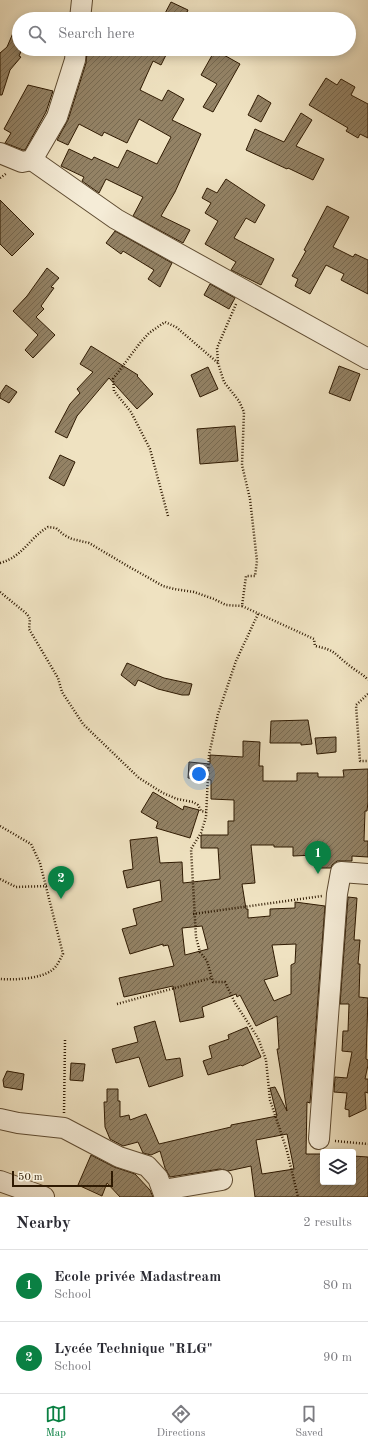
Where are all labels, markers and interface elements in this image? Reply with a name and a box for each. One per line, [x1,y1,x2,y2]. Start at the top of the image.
search box [12,12,356,56]
icon: search [26,23,48,45]
text: Search here [58,27,135,42]
your location [189,764,209,784]
pin: 1 [305,841,331,874]
pin: 2 [48,866,74,899]
map controls [320,1149,356,1185]
button: layers [320,1149,356,1185]
scale bar [12,1169,113,1188]
text: 50 m [18,1172,43,1183]
text: Nearby [16,1215,71,1232]
text: 2 results [303,1216,352,1229]
text: Ecole privée Madastream [54,1270,221,1285]
text: 1 [25,1279,33,1292]
text: 80 m [323,1279,352,1292]
text: School [54,1288,91,1301]
text: Lycée Technique "RLG" [54,1342,213,1357]
text: 2 [25,1351,33,1364]
text: 90 m [323,1351,352,1364]
text: School [54,1360,91,1373]
tab: Map [45,1403,67,1441]
tab: Directions [157,1403,205,1441]
tab: Saved [295,1403,323,1441]

